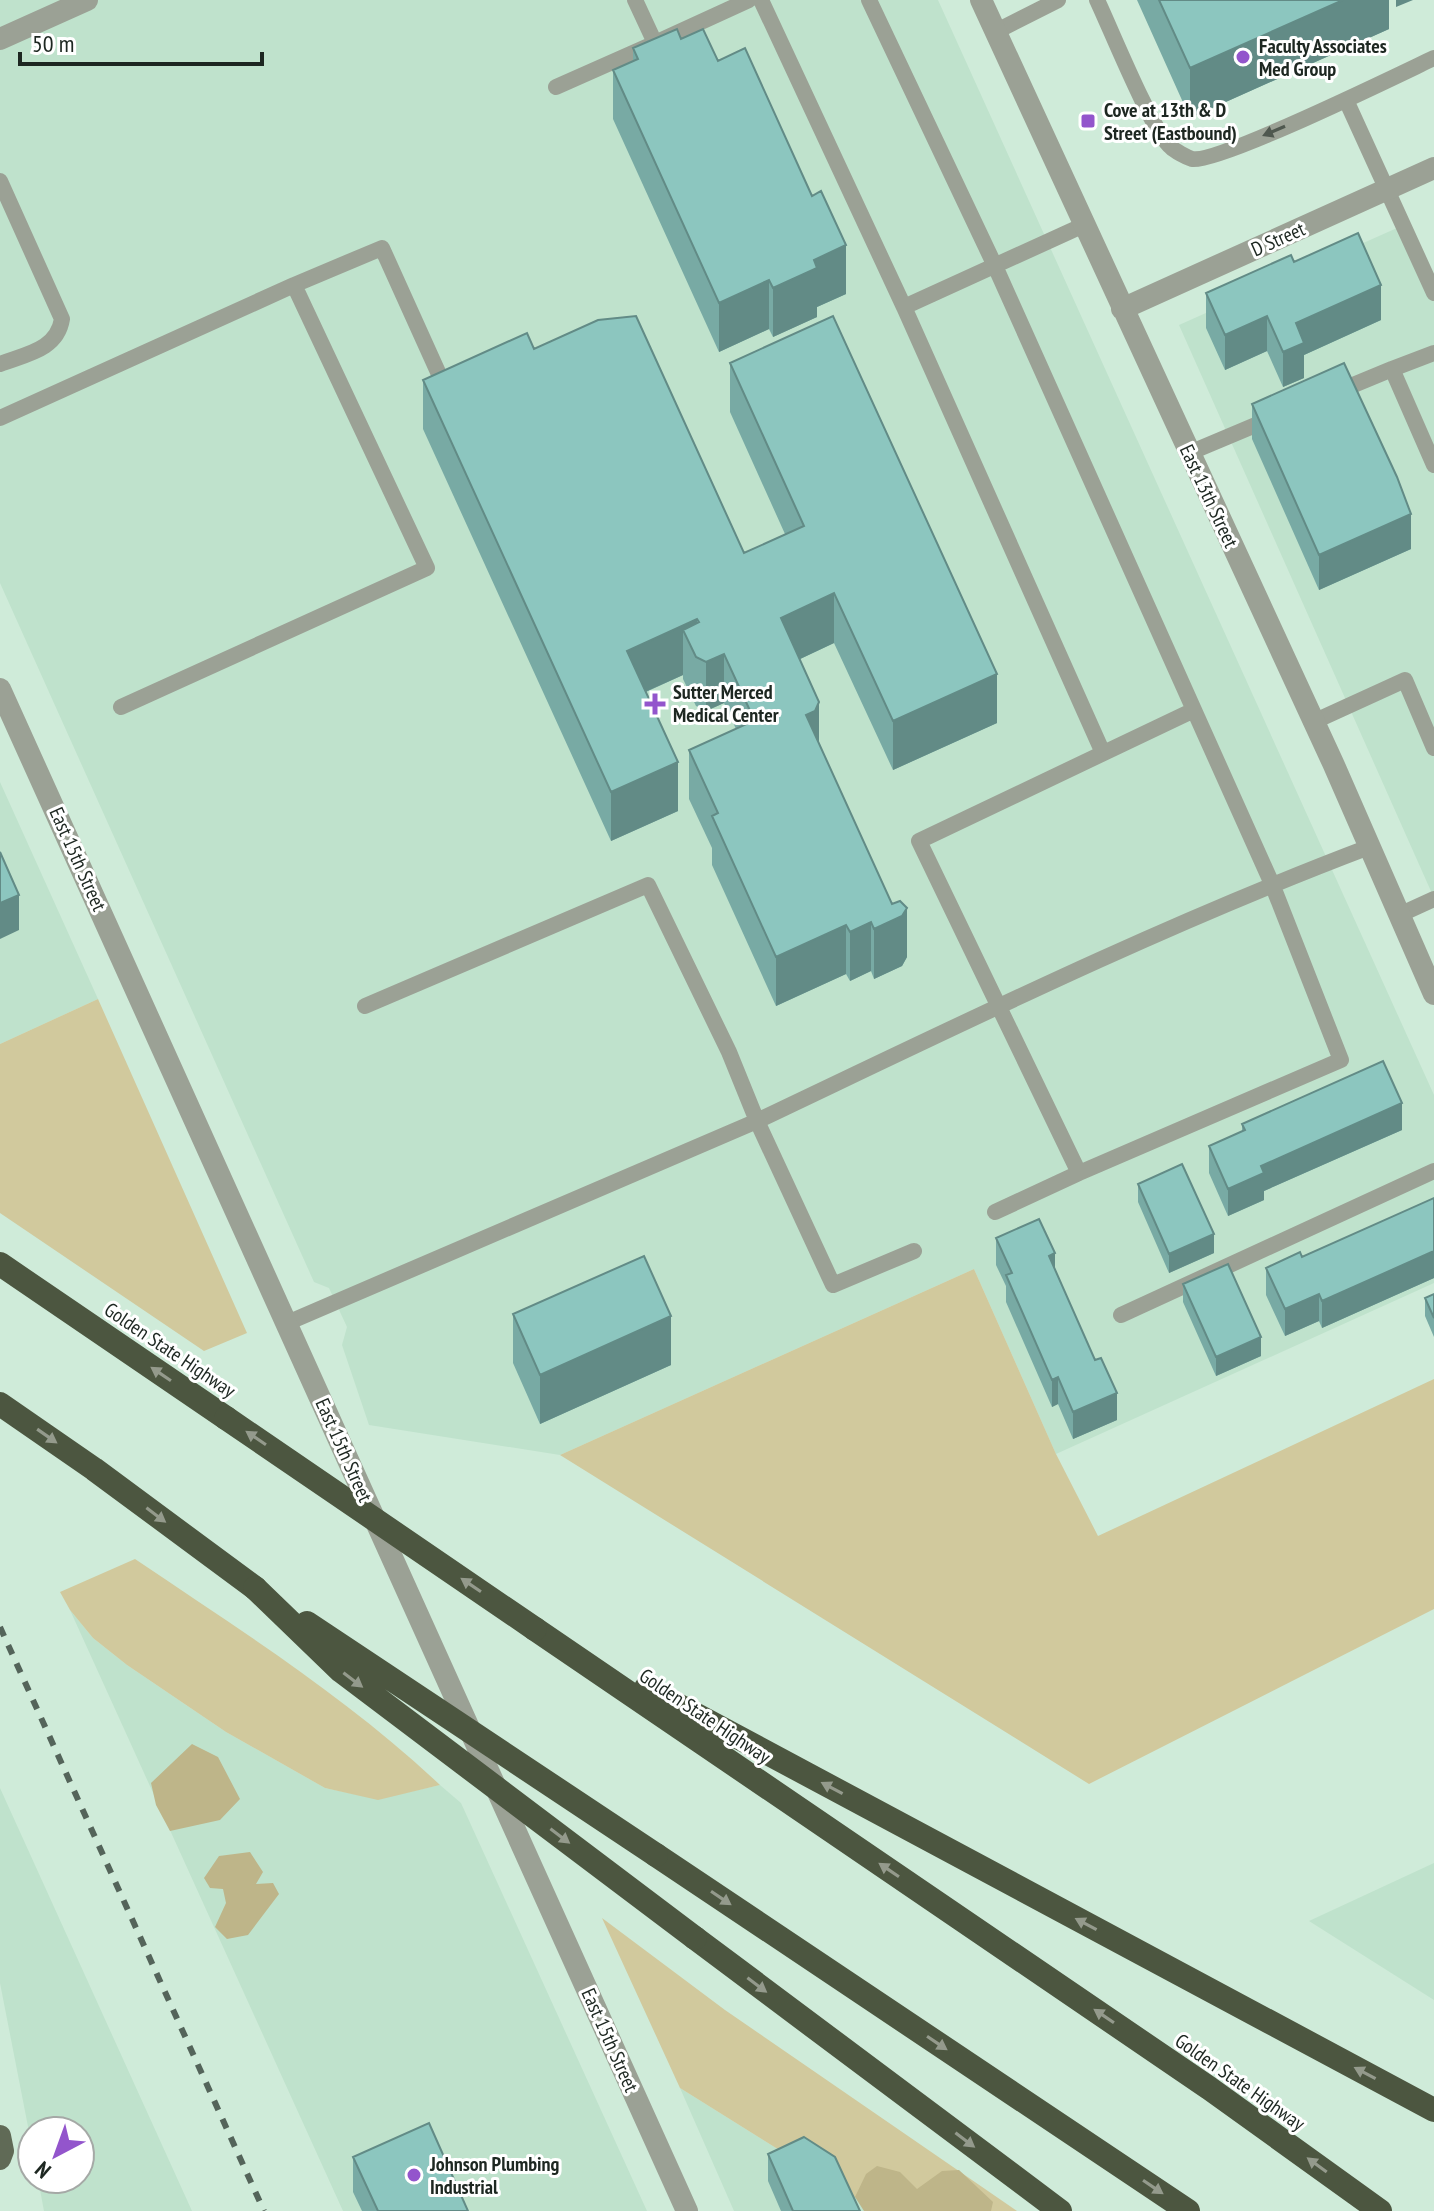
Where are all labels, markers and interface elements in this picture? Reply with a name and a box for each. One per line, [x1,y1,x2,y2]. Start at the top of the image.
scale bar [20,16,262,66]
text: 50 m [32,28,74,59]
place label: Faculty Associates Med Group [1259,33,1387,82]
marker: Faculty Associates Med Group [1234,48,1252,66]
place label: Cove at 13th & D Street (Eastbound) [1104,97,1237,146]
marker: Cove at 13th & D Street (Eastbound) [1079,112,1097,130]
one-way arrow [1262,124,1286,137]
street label: D Street [1247,216,1309,262]
street label: East 13th Street [1174,440,1244,552]
place label: Sutter Merced Medical Center [673,679,779,728]
marker: Sutter Merced Medical Center [644,693,666,715]
street label: East 15th Street [44,803,113,915]
street label: Golden State Highway [99,1296,241,1404]
one-way arrow [151,1367,172,1382]
street label: East 15th Street [310,1394,379,1506]
one-way arrow [36,1428,57,1443]
one-way arrow [245,1432,267,1446]
one-way arrow [146,1507,167,1522]
one-way arrow [460,1578,481,1593]
street label: Golden State Highway [634,1662,776,1770]
one-way arrow [343,1671,363,1687]
one-way arrow [821,1782,844,1795]
one-way arrow [550,1828,571,1844]
one-way arrow [878,1863,899,1878]
one-way arrow [710,1891,731,1906]
one-way arrow [1075,1918,1098,1931]
one-way arrow [747,1976,767,1992]
street label: East 15th Street [576,1984,645,2096]
one-way arrow [1093,2009,1114,2024]
street label: Golden State Highway [1170,2028,1310,2137]
one-way arrow [926,2035,948,2049]
one-way arrow [1354,2066,1377,2079]
north arrow [16,2115,96,2195]
one-way arrow [955,2132,976,2148]
place label: Johnson Plumbing Industrial [429,2151,560,2200]
text: N [29,2156,57,2185]
one-way arrow [1306,2158,1327,2174]
marker: Johnson Plumbing Industrial [405,2166,423,2184]
one-way arrow [1143,2179,1164,2194]

